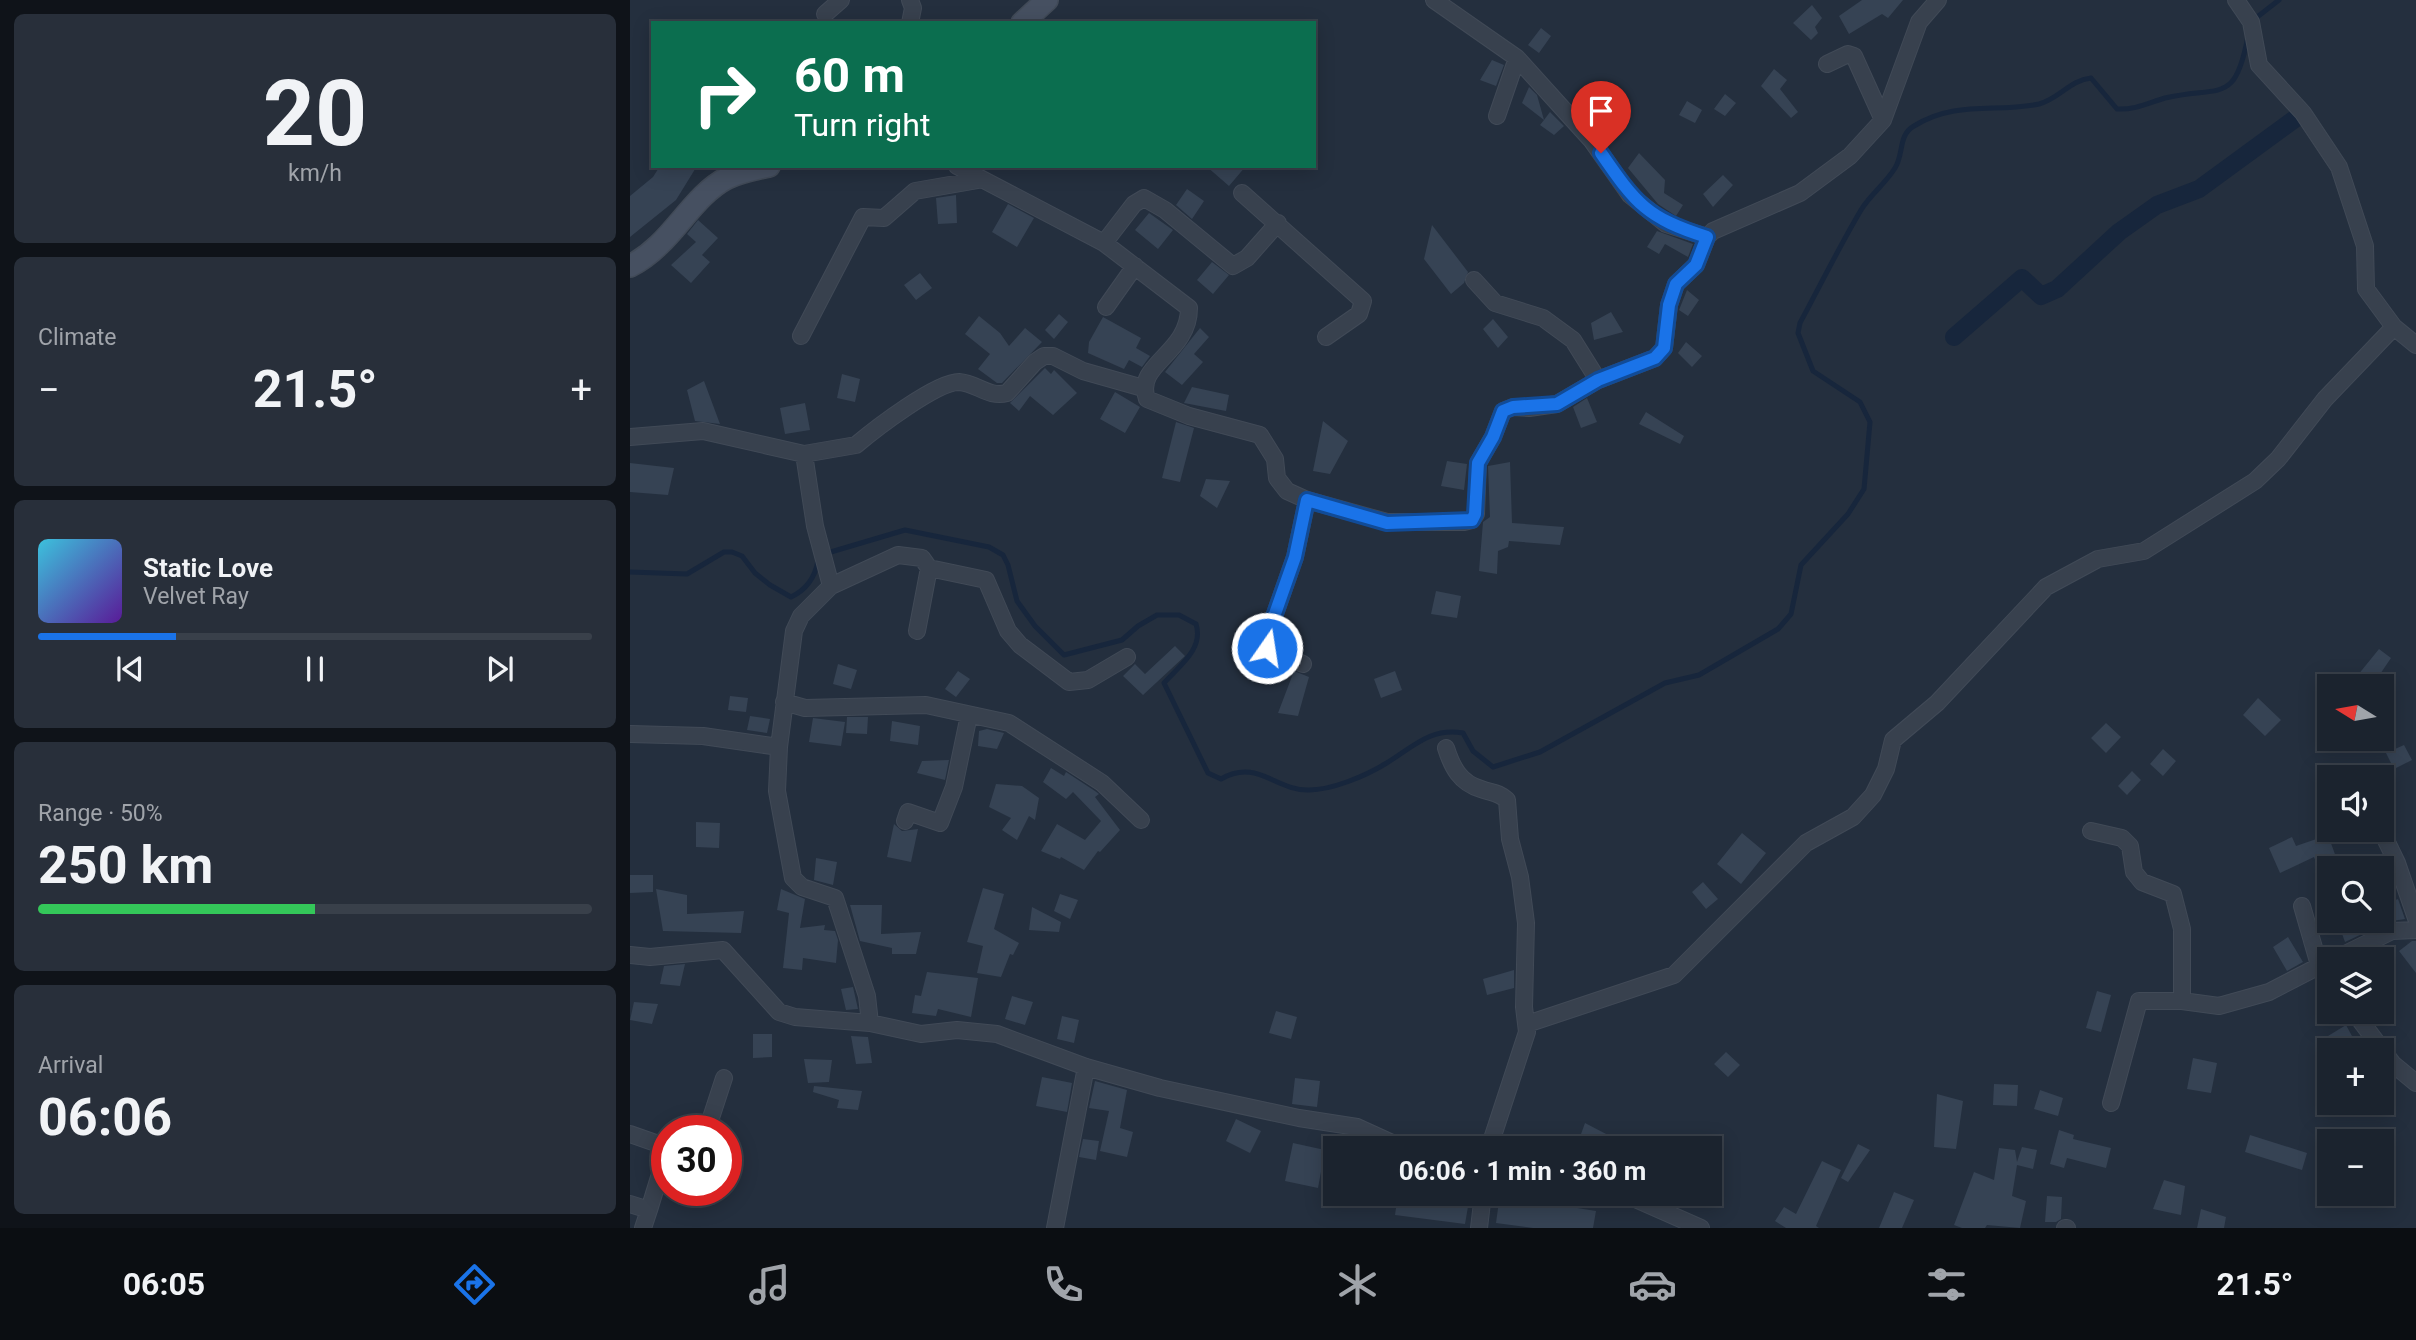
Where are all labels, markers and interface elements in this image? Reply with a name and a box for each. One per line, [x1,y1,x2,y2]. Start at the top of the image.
text: 60 m [794,47,905,104]
icon: right [679,49,770,140]
text: 20 [263,61,367,167]
pin [1571,81,1631,153]
icon: arrive [1582,92,1620,130]
text: Turn right [794,106,930,144]
text: km/h [288,160,342,187]
text: Climate [38,324,117,351]
text: 21.5° [253,359,378,420]
text: − [38,368,60,412]
text: + [570,368,592,412]
text: Static Love [143,553,273,583]
text: Velvet Ray [143,583,249,610]
position arrow [1230,611,1304,685]
icon: previous [111,650,149,688]
icon: pause [296,650,334,688]
icon: next [481,650,519,688]
north arrow [2317,674,2394,751]
map controls [2317,674,2394,1206]
button: sound [2317,765,2394,842]
text: Range · 50% [38,800,163,827]
text: 250 km [38,835,213,896]
button: search [2317,856,2394,933]
button: layers [2317,947,2394,1024]
button: + [2317,1038,2394,1115]
text: Arrival [38,1052,103,1079]
text: 06:06 [38,1087,172,1148]
speed limit sign: 30 [651,1115,742,1206]
button: − [2317,1129,2394,1206]
text: 06:06 · 1 min · 360 m [1399,1156,1646,1186]
icon: directions [450,1260,499,1309]
icon: music [745,1260,794,1309]
icon: phone [1039,1260,1088,1309]
icon: climate [1333,1260,1382,1309]
icon: car [1628,1260,1677,1309]
icon: filters [1922,1260,1971,1309]
text: 06:05 [123,1265,205,1303]
text: 21.5° [2216,1265,2293,1303]

